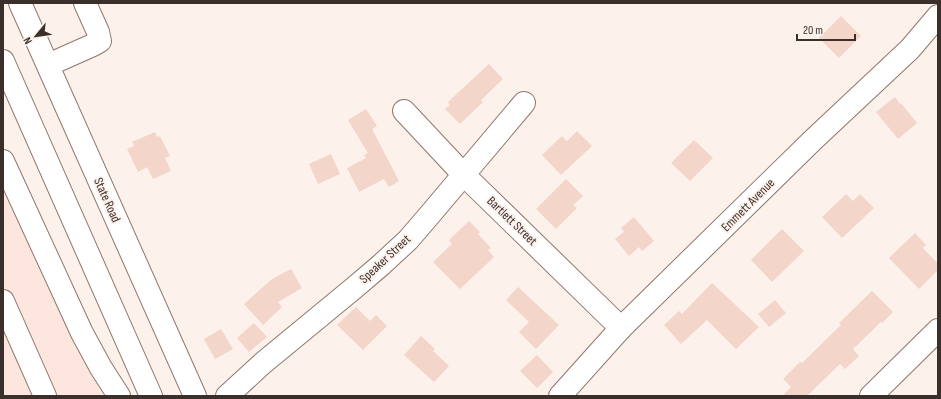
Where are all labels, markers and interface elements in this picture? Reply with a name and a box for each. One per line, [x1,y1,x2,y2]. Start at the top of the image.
north arrow [16,16,56,56]
scale bar [797,16,855,42]
text: 20 m [803,23,823,38]
text: N [21,35,35,46]
street label: State Road [90,175,124,225]
street label: Emmett Avenue [718,175,778,235]
street label: Bartlett Street [484,193,540,249]
street label: Speaker Street [356,231,414,287]

